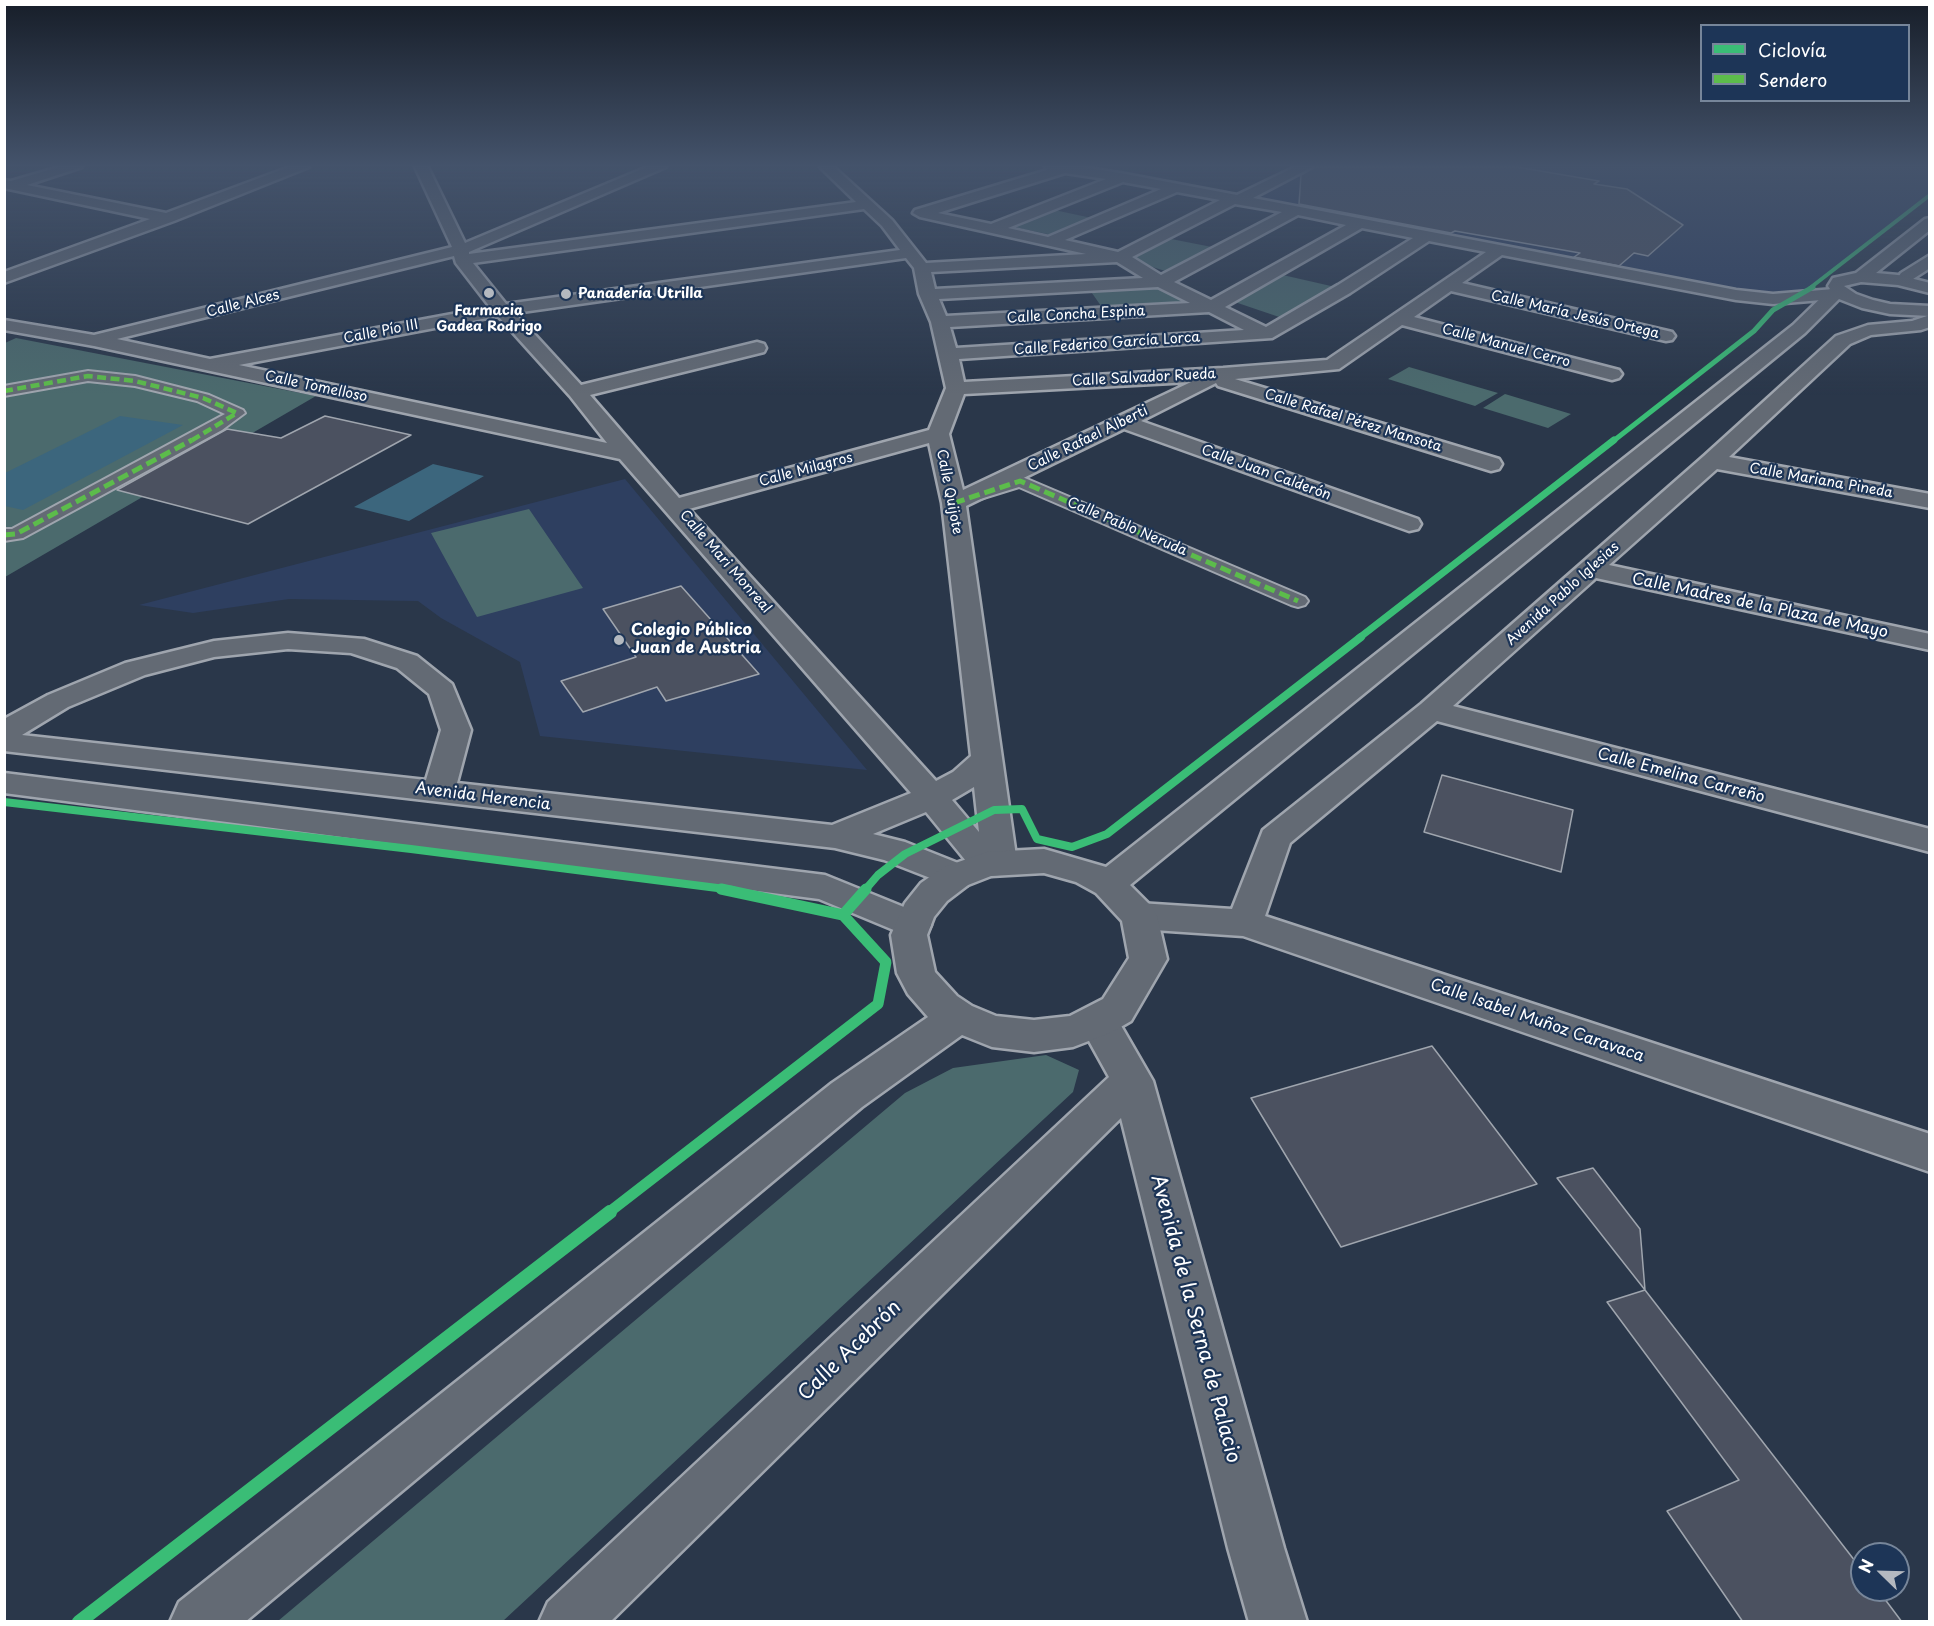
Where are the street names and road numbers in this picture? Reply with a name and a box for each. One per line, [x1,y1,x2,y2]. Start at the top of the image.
street label: Calle Alces [205,287,281,321]
street label: Calle María Jesús Ortega [1489,287,1661,343]
street label: Calle Concha Espina [1006,303,1146,327]
street label: Calle Pío III [342,317,420,347]
street label: Calle Manuel Cerro [1440,321,1572,371]
street label: Calle Federico García Lorca [1013,329,1201,359]
street label: Calle Salvador Rueda [1072,366,1216,390]
street label: Calle Tomelloso [263,368,369,406]
street label: Calle Rafael Pérez Mansota [1262,386,1444,456]
street label: Calle Rafael Alberti [1025,403,1151,475]
street label: Calle Juan Calderón [1199,442,1333,504]
street label: Calle Quijote [933,448,965,536]
street label: Calle Milagros [757,449,855,491]
street label: Calle Mariana Pineda [1748,460,1894,502]
street label: Calle Pablo Neruda [1065,494,1189,560]
street label: Calle Mari Monreal [676,507,774,617]
street label: Avenida Pablo Iglesias [1503,539,1623,649]
street label: Calle Madres de la Plaza de Mayo [1630,569,1890,643]
street label: Calle Emelina Carreño [1595,744,1767,808]
street label: Avenida Herencia [414,779,552,815]
street label: Calle Isabel Muñoz Caravaca [1427,975,1647,1067]
street label: Avenida de la Serna de Palacio [1145,1172,1245,1466]
street label: Calle Acebrón [794,1296,906,1406]

